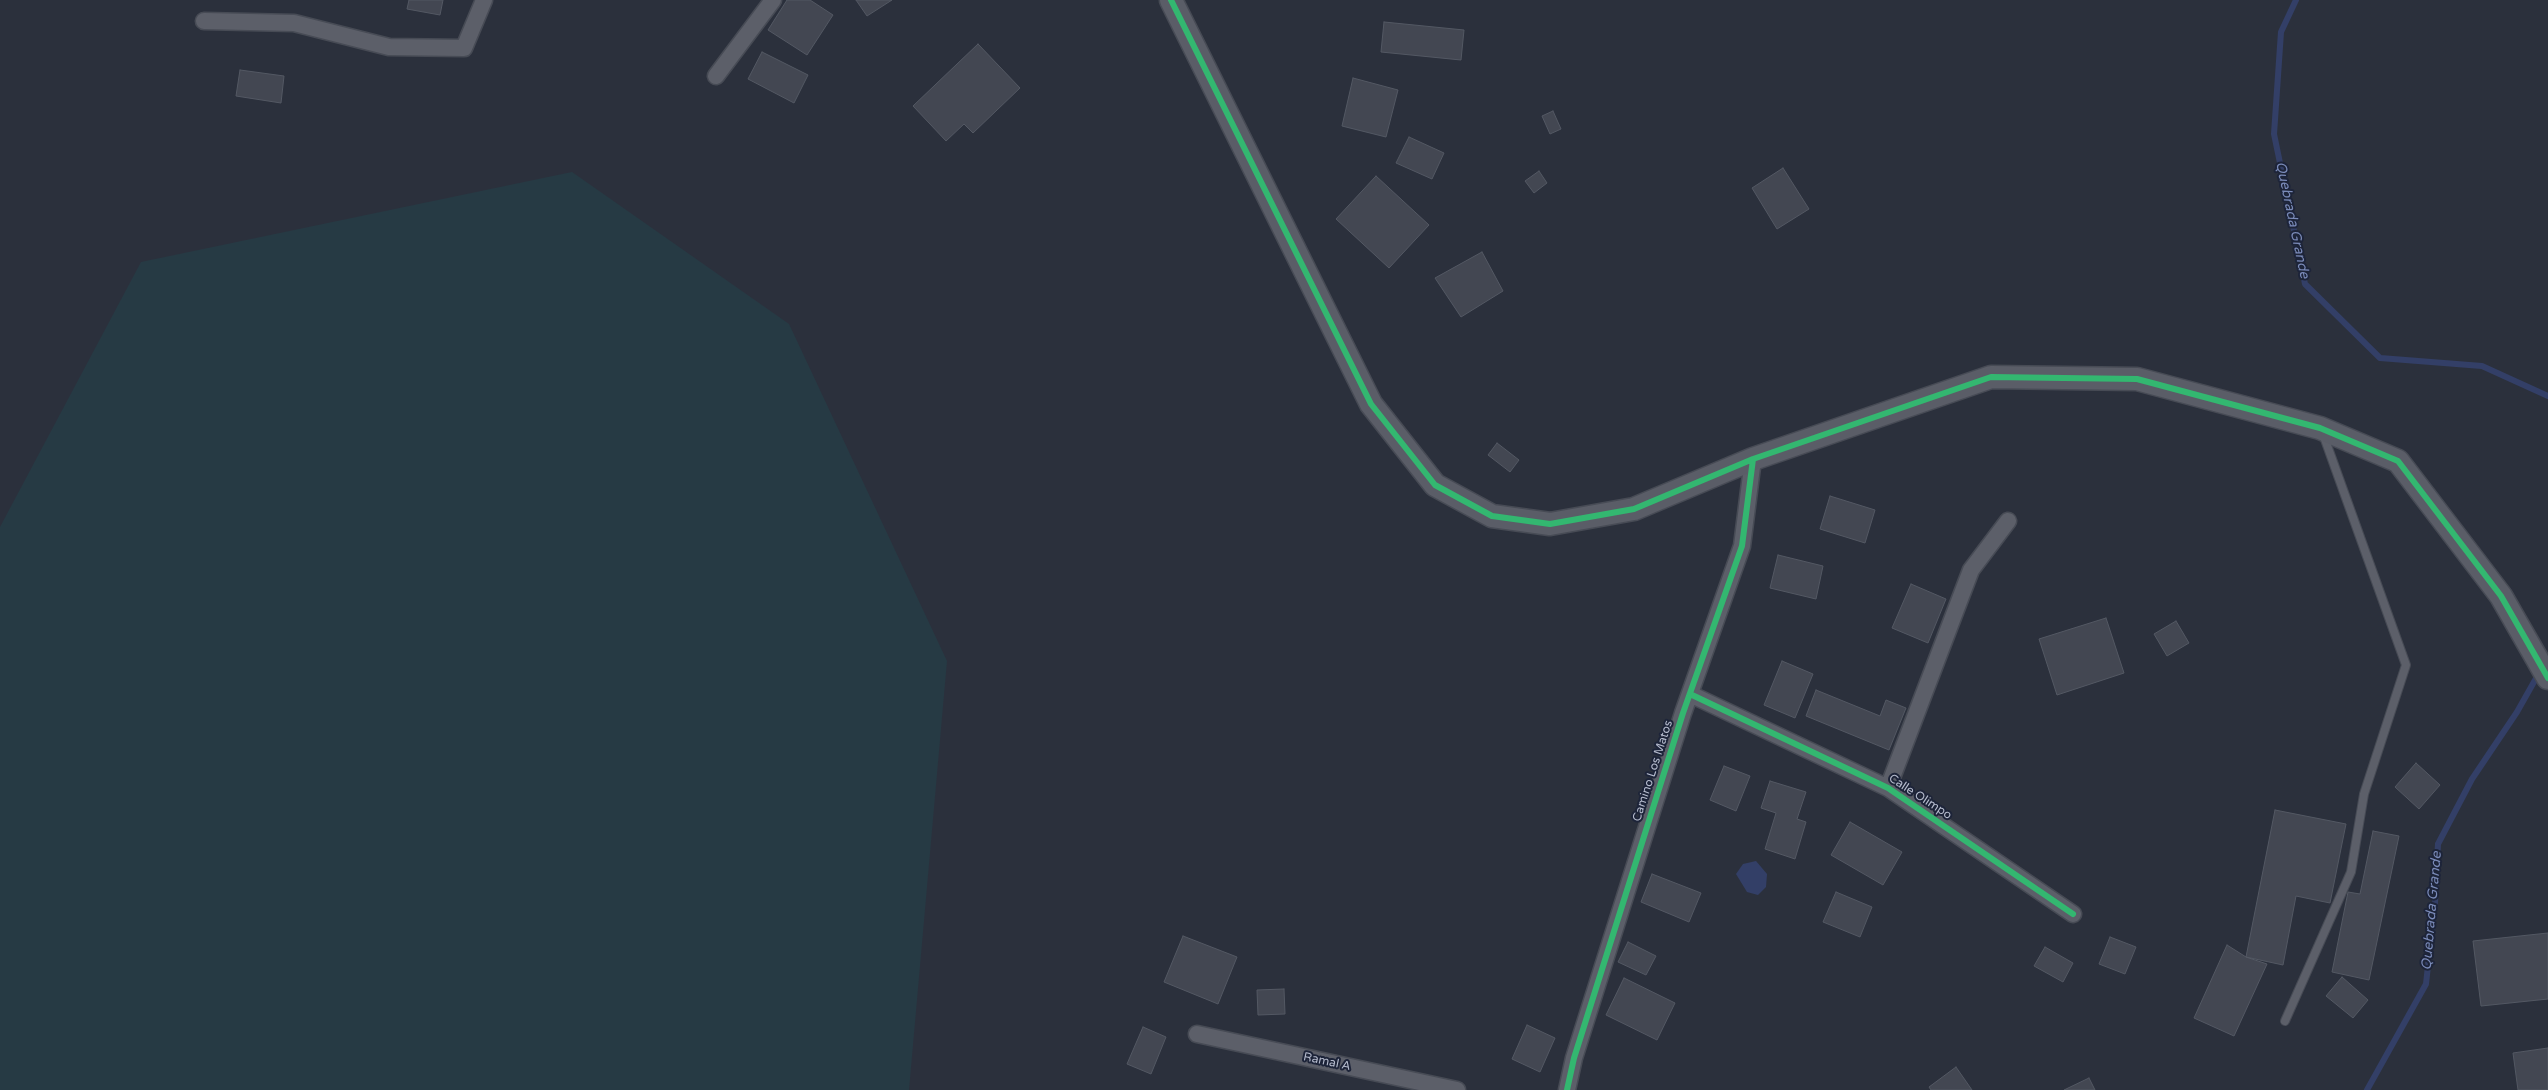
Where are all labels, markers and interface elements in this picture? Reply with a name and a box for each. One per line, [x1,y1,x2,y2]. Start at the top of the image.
water label: Quebrada Grande [2271,160,2313,280]
street label: Camino Los Matos [1630,719,1676,823]
street label: Calle Olimpo [1886,771,1954,823]
water label: Quebrada Grande [2418,851,2446,971]
street label: Ramal A [1302,1050,1352,1074]

